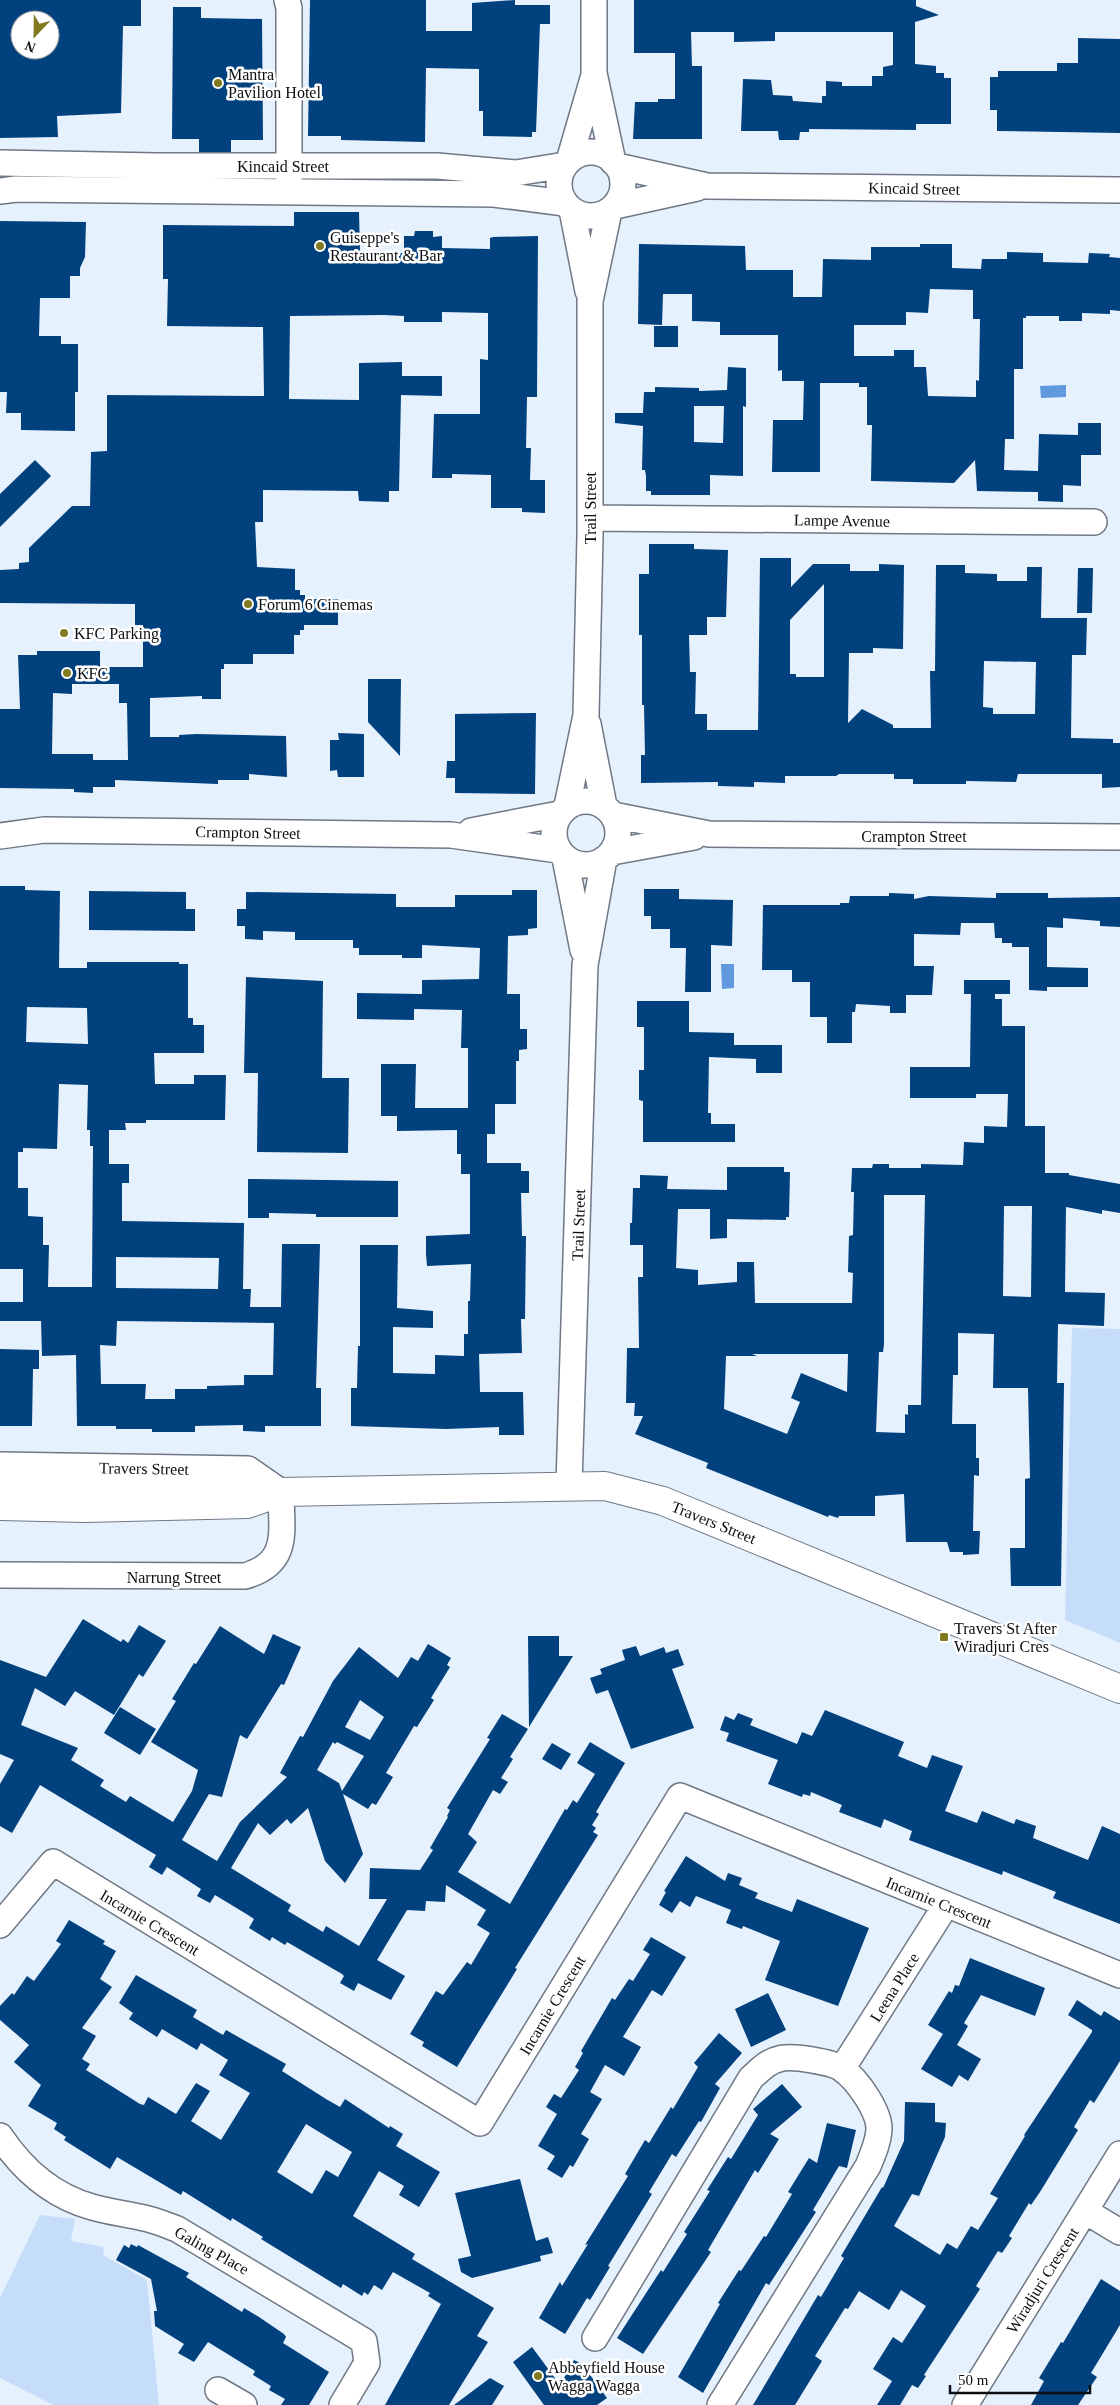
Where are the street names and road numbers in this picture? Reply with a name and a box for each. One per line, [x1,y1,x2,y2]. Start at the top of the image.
street label: Kincaid Street [237,158,330,175]
street label: Kincaid Street [868,179,961,198]
street label: Trail Street [582,472,599,544]
street label: Lampe Avenue [794,511,890,531]
street label: Crampton Street [195,823,301,843]
street label: Crampton Street [861,828,967,846]
street label: Trail Street [569,1188,588,1261]
street label: Travers Street [99,1459,189,1478]
street label: Travers Street [669,1498,759,1547]
street label: Narrung Street [127,1569,222,1587]
street label: Incarnie Crescent [884,1874,995,1932]
street label: Incarnie Crescent [97,1886,203,1959]
street label: Leena Place [867,1950,922,2025]
street label: Incarnie Crescent [516,1952,589,2058]
street label: Galing Place [171,2223,252,2279]
street label: Wiradjuri Crescent [1003,2224,1083,2337]

